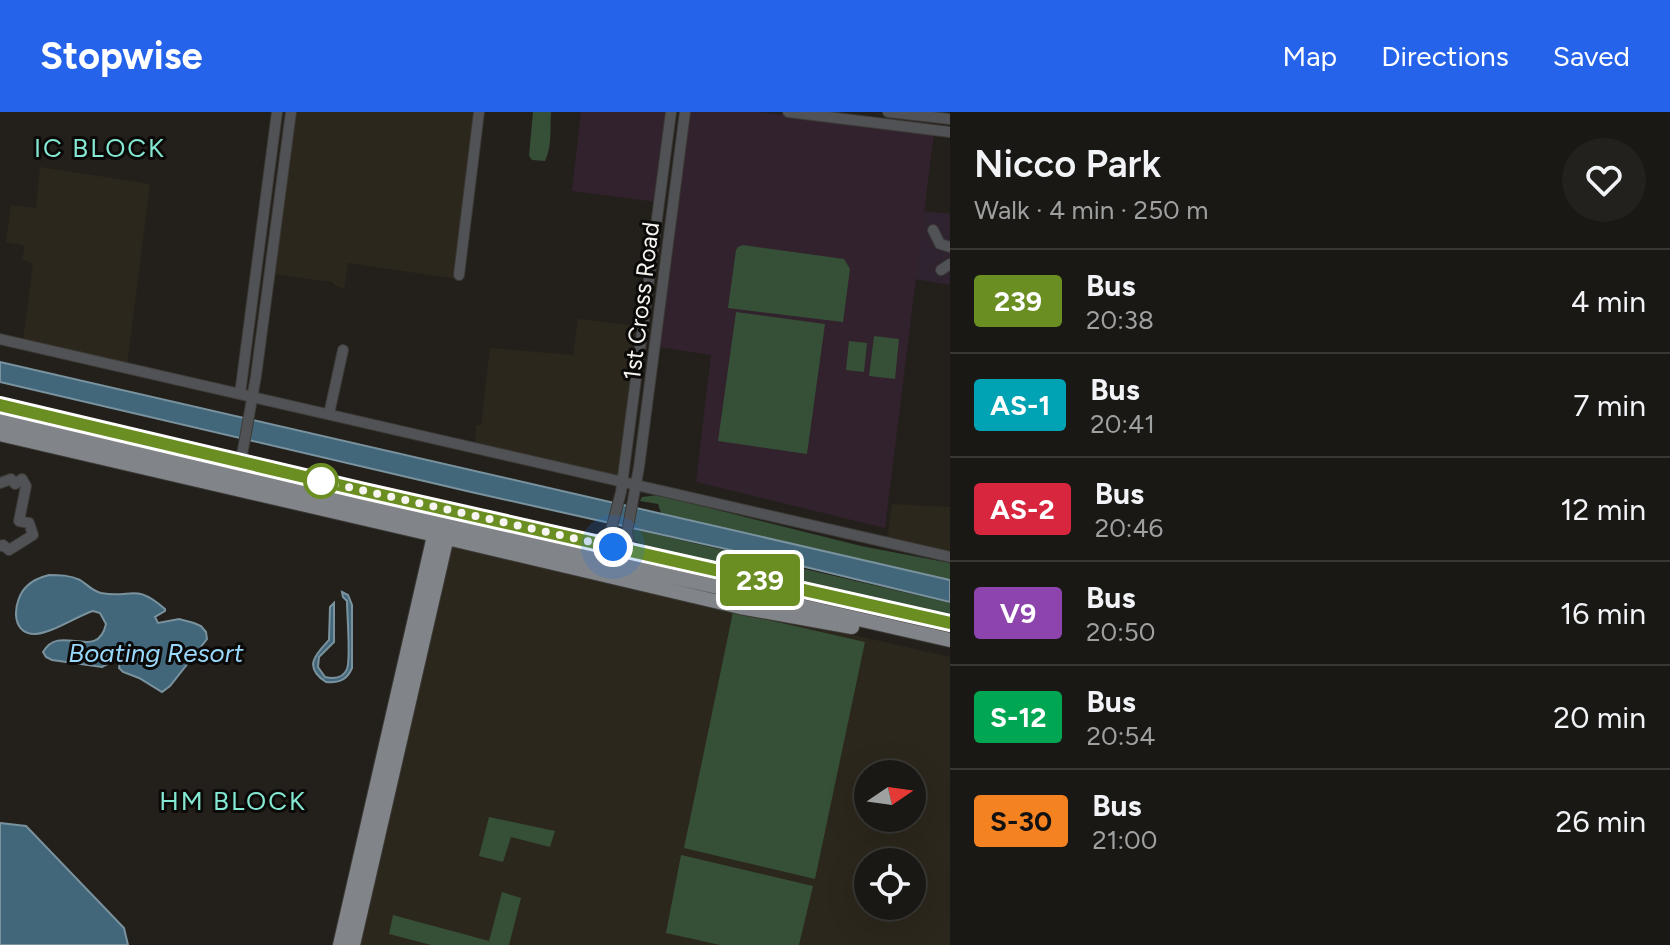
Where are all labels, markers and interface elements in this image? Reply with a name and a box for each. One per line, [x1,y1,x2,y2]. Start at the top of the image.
text: Stopwise [40,33,203,79]
text: Map [1283,39,1337,73]
text: Directions [1381,39,1509,73]
text: Saved [1553,39,1630,73]
district label: IC BLOCK [34,132,166,164]
button: heart [1562,138,1646,222]
text: Nicco Park [974,141,1161,187]
text: Walk · 4 min · 250 m [974,194,1208,226]
street label: 1st Cross Road [617,220,665,382]
text: Bus [1086,267,1135,304]
text: 4 min [1571,283,1646,320]
text: 239 [994,284,1042,318]
text: 20:38 [1086,304,1154,336]
text: Bus [1090,371,1140,408]
text: 7 min [1573,387,1646,424]
text: AS-1 [990,388,1050,422]
text: 20:41 [1090,408,1155,440]
unlabelled marker [304,464,338,498]
text: Bus [1095,475,1144,512]
text: 12 min [1560,491,1646,528]
text: AS-2 [990,492,1055,526]
text: 20:46 [1095,512,1163,544]
your location [593,527,633,567]
line badge: 239 [714,554,806,606]
text: 239 [736,563,784,597]
text: Bus [1086,579,1135,616]
text: 16 min [1560,595,1646,632]
text: V9 [1000,596,1036,630]
text: 20:50 [1086,616,1155,648]
water label: Boating Resort [68,637,245,669]
text: Bus [1086,683,1136,720]
text: 20 min [1553,699,1646,736]
text: S-12 [990,700,1046,734]
text: 20:54 [1086,720,1155,752]
north arrow [854,760,926,832]
map controls [854,760,926,920]
district label: HM BLOCK [159,785,307,817]
text: Bus [1092,787,1142,824]
text: 26 min [1556,803,1646,840]
text: S-30 [990,804,1052,838]
text: 21:00 [1092,824,1157,856]
button: locate [854,848,926,920]

